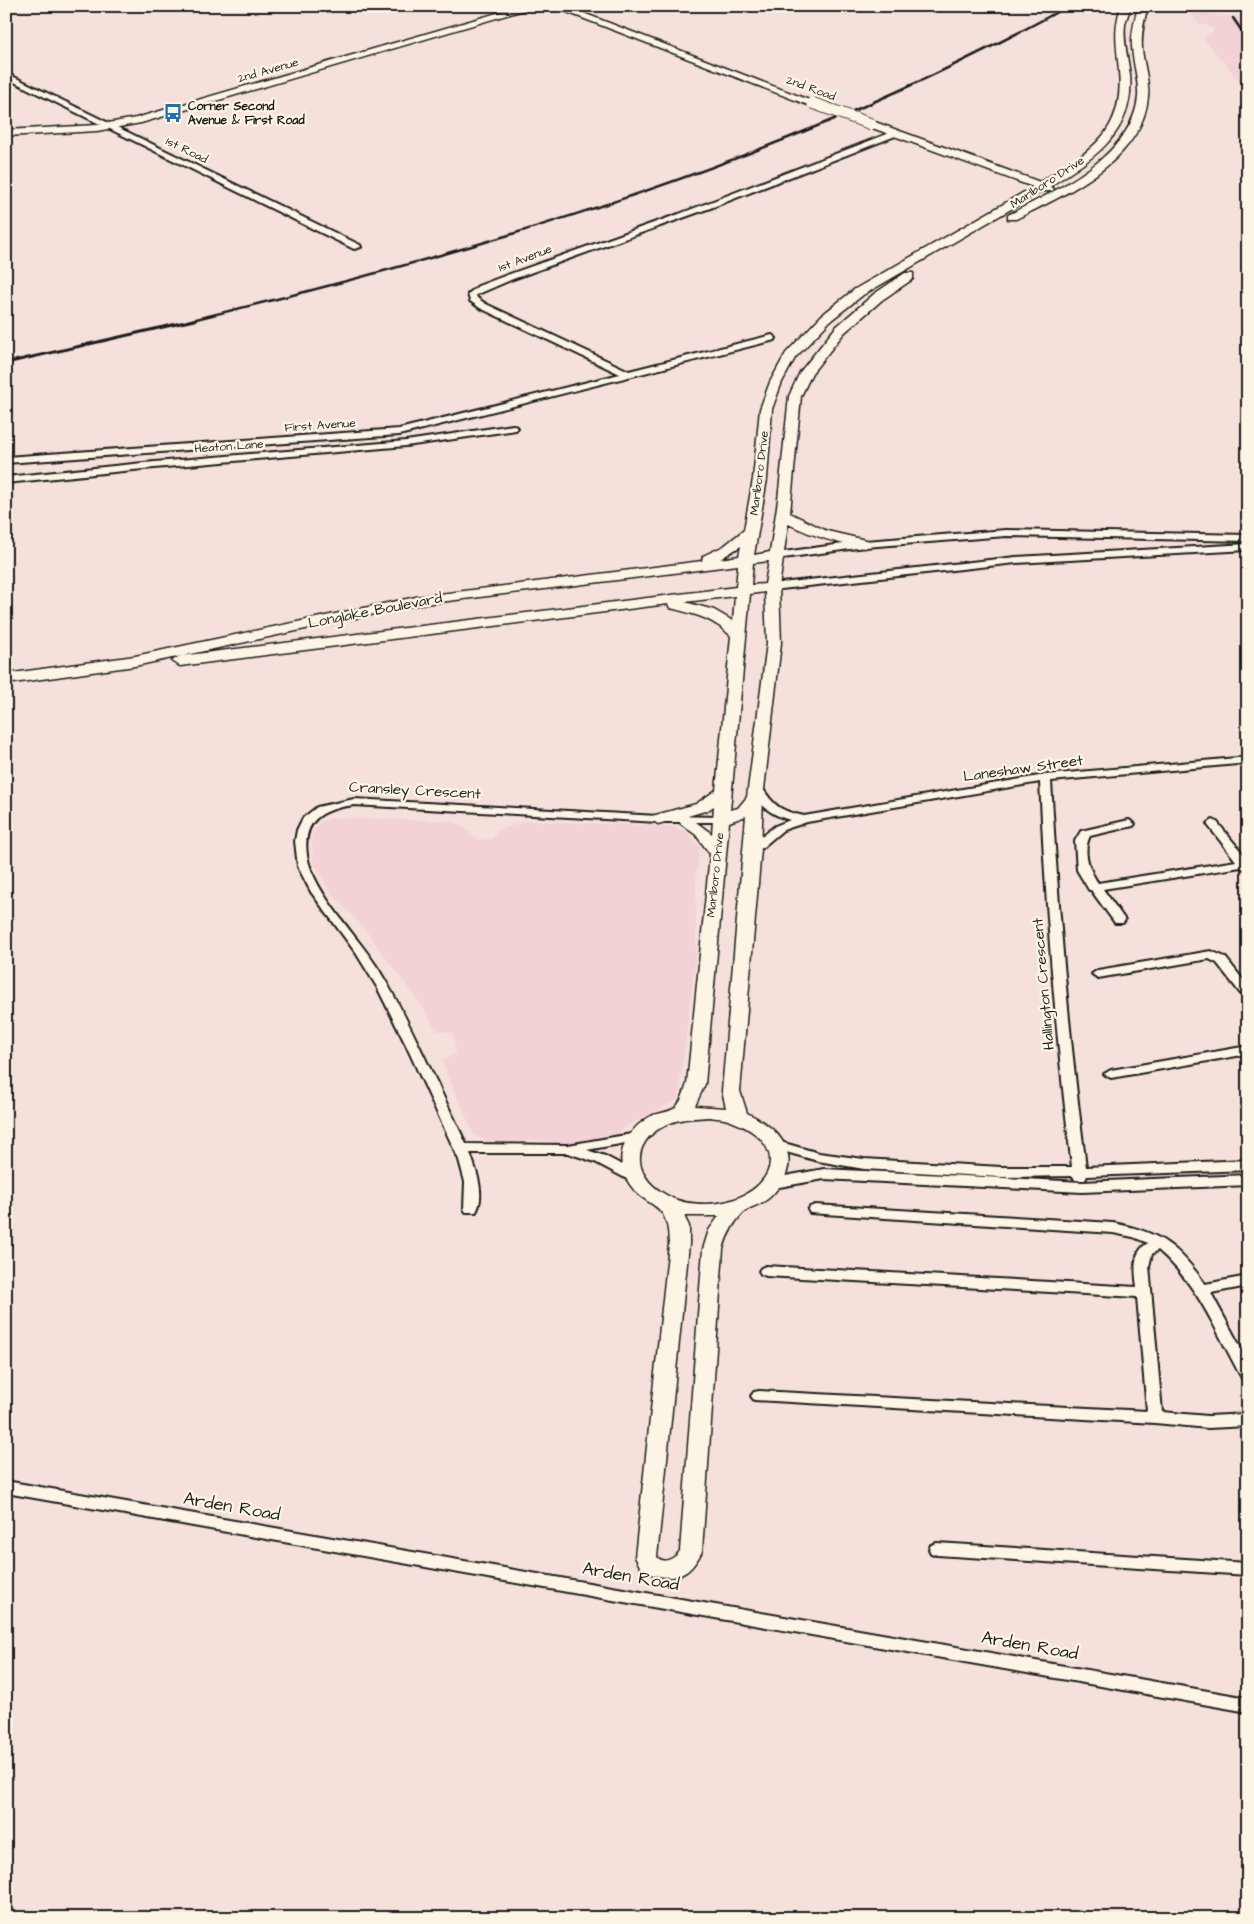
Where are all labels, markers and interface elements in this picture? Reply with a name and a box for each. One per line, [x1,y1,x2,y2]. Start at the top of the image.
street label: 2nd Avenue [236,54,301,87]
street label: 2nd Road [784,72,838,105]
place label: Corner Second Avenue & First Road [188,98,305,129]
bus stop icon: Corner Second Avenue & First Road [162,102,184,124]
street label: 1st Road [163,133,211,168]
street label: Marlboro Drive [1007,152,1088,213]
street label: 1st Avenue [496,240,555,276]
street label: First Avenue [284,414,357,436]
street label: Marlboro Drive [746,429,773,516]
street label: Heaton Lane [194,436,265,457]
street label: Longlake Boulevard [306,587,444,635]
street label: Laneshaw Street [962,750,1084,787]
street label: Cransley Crescent [348,777,481,805]
street label: Marlboro Drive [703,831,728,918]
street label: Hallington Crescent [1027,917,1061,1051]
street label: Arden Road [181,1486,282,1527]
street label: Arden Road [580,1556,681,1597]
street label: Arden Road [979,1625,1080,1666]

